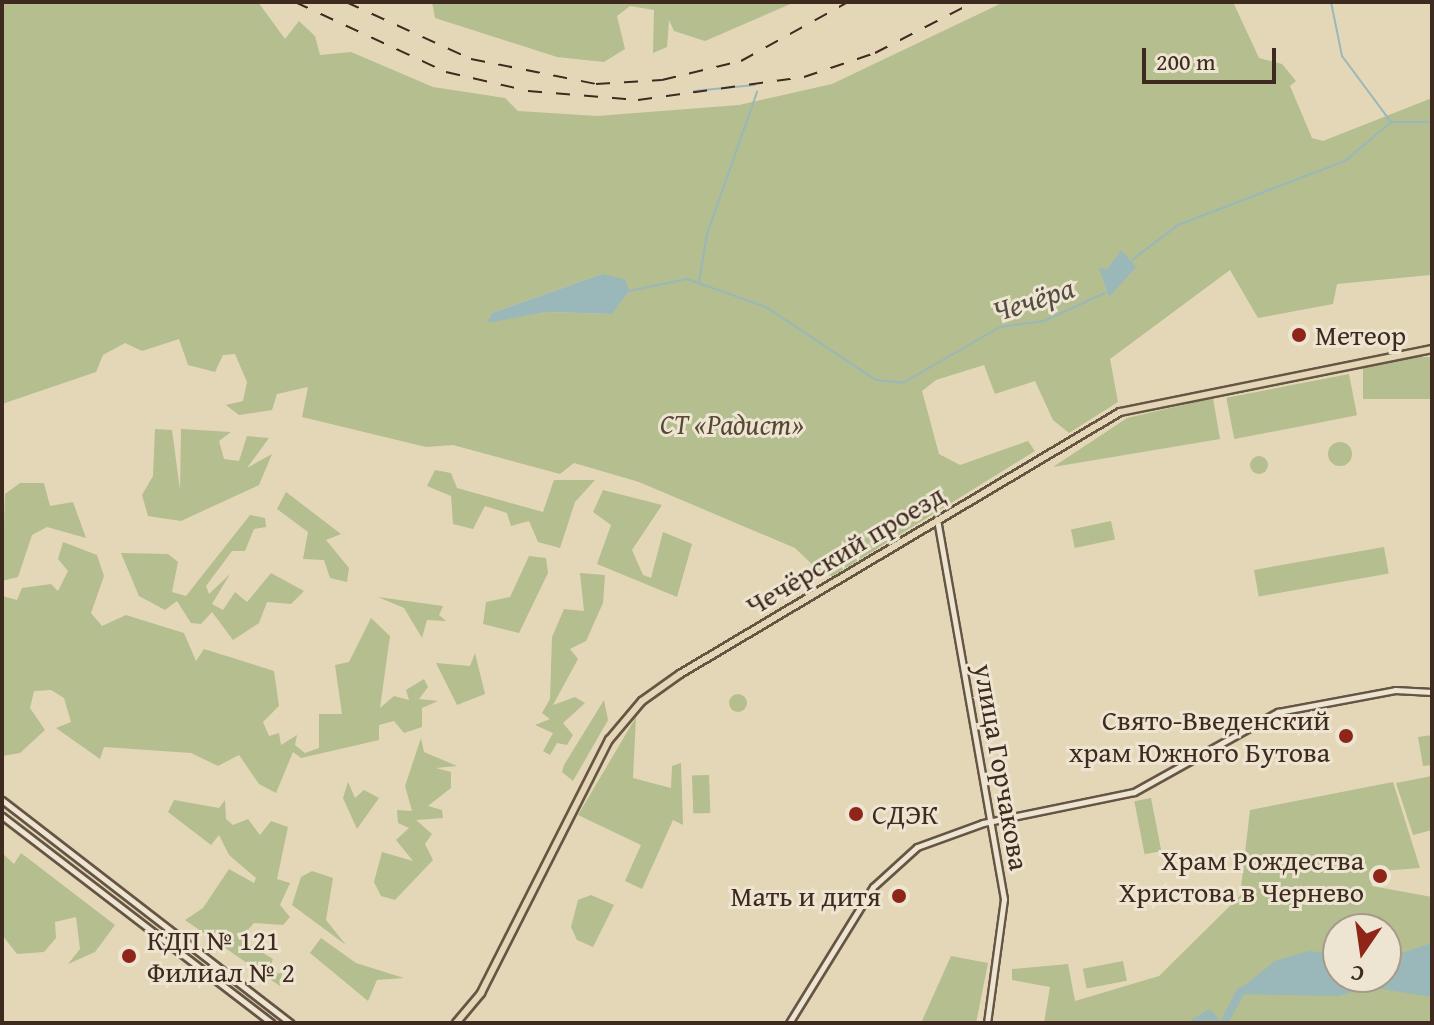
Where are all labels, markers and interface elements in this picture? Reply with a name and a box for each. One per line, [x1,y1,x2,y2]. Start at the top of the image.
scale bar [1146,32,1280,82]
text: 200 m [1156,44,1216,79]
water label: Чечёра [988,269,1078,329]
place label: Метеор [1315,318,1406,352]
marker: Метеор [1290,326,1308,344]
park label: СТ «Радист» [660,407,804,441]
street label: Чечёрский проезд [740,477,950,623]
street label: улица Горчакова [967,661,1037,873]
place label: Свято-Введенский храм Южного Бутова [1069,703,1330,769]
marker: Свято-Введенский храм Южного Бутова [1337,727,1355,745]
place label: СДЭК [872,797,938,831]
marker: СДЭК [847,805,865,823]
place label: Храм Рождества Христова в Чернево [1119,843,1364,909]
marker: Храм Рождества Христова в Чернево [1371,867,1389,885]
place label: Мать и дитя [730,879,881,913]
marker: Мать и дитя [888,885,910,907]
north arrow [1322,913,1402,993]
place label: КДП № 121 Филиал № 2 [147,923,295,989]
marker: КДП № 121 Филиал № 2 [118,945,140,967]
text: С [1347,957,1367,991]

